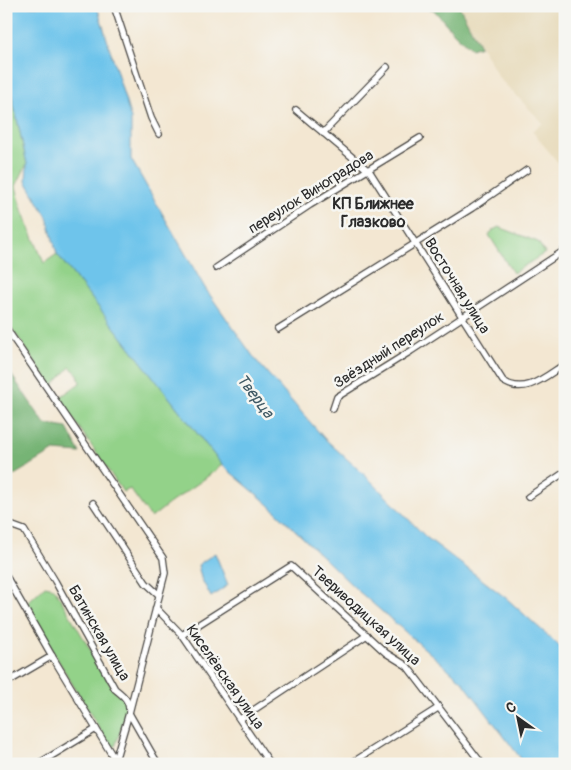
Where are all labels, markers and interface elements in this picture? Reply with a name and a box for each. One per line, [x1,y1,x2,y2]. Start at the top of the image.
street label: переулок Виноградова [245,146,377,238]
district label: КП Ближнее Глазково [332,194,415,232]
street label: Восточная улица [420,235,494,337]
street label: Звёздный переулок [330,307,448,393]
water label: Тверца [232,370,279,423]
street label: Твериводицкая улица [308,562,424,670]
street label: Батинская улица [64,582,134,684]
street label: Киселёвская улица [182,621,268,733]
north arrow [494,692,544,742]
text: С [503,698,520,717]

